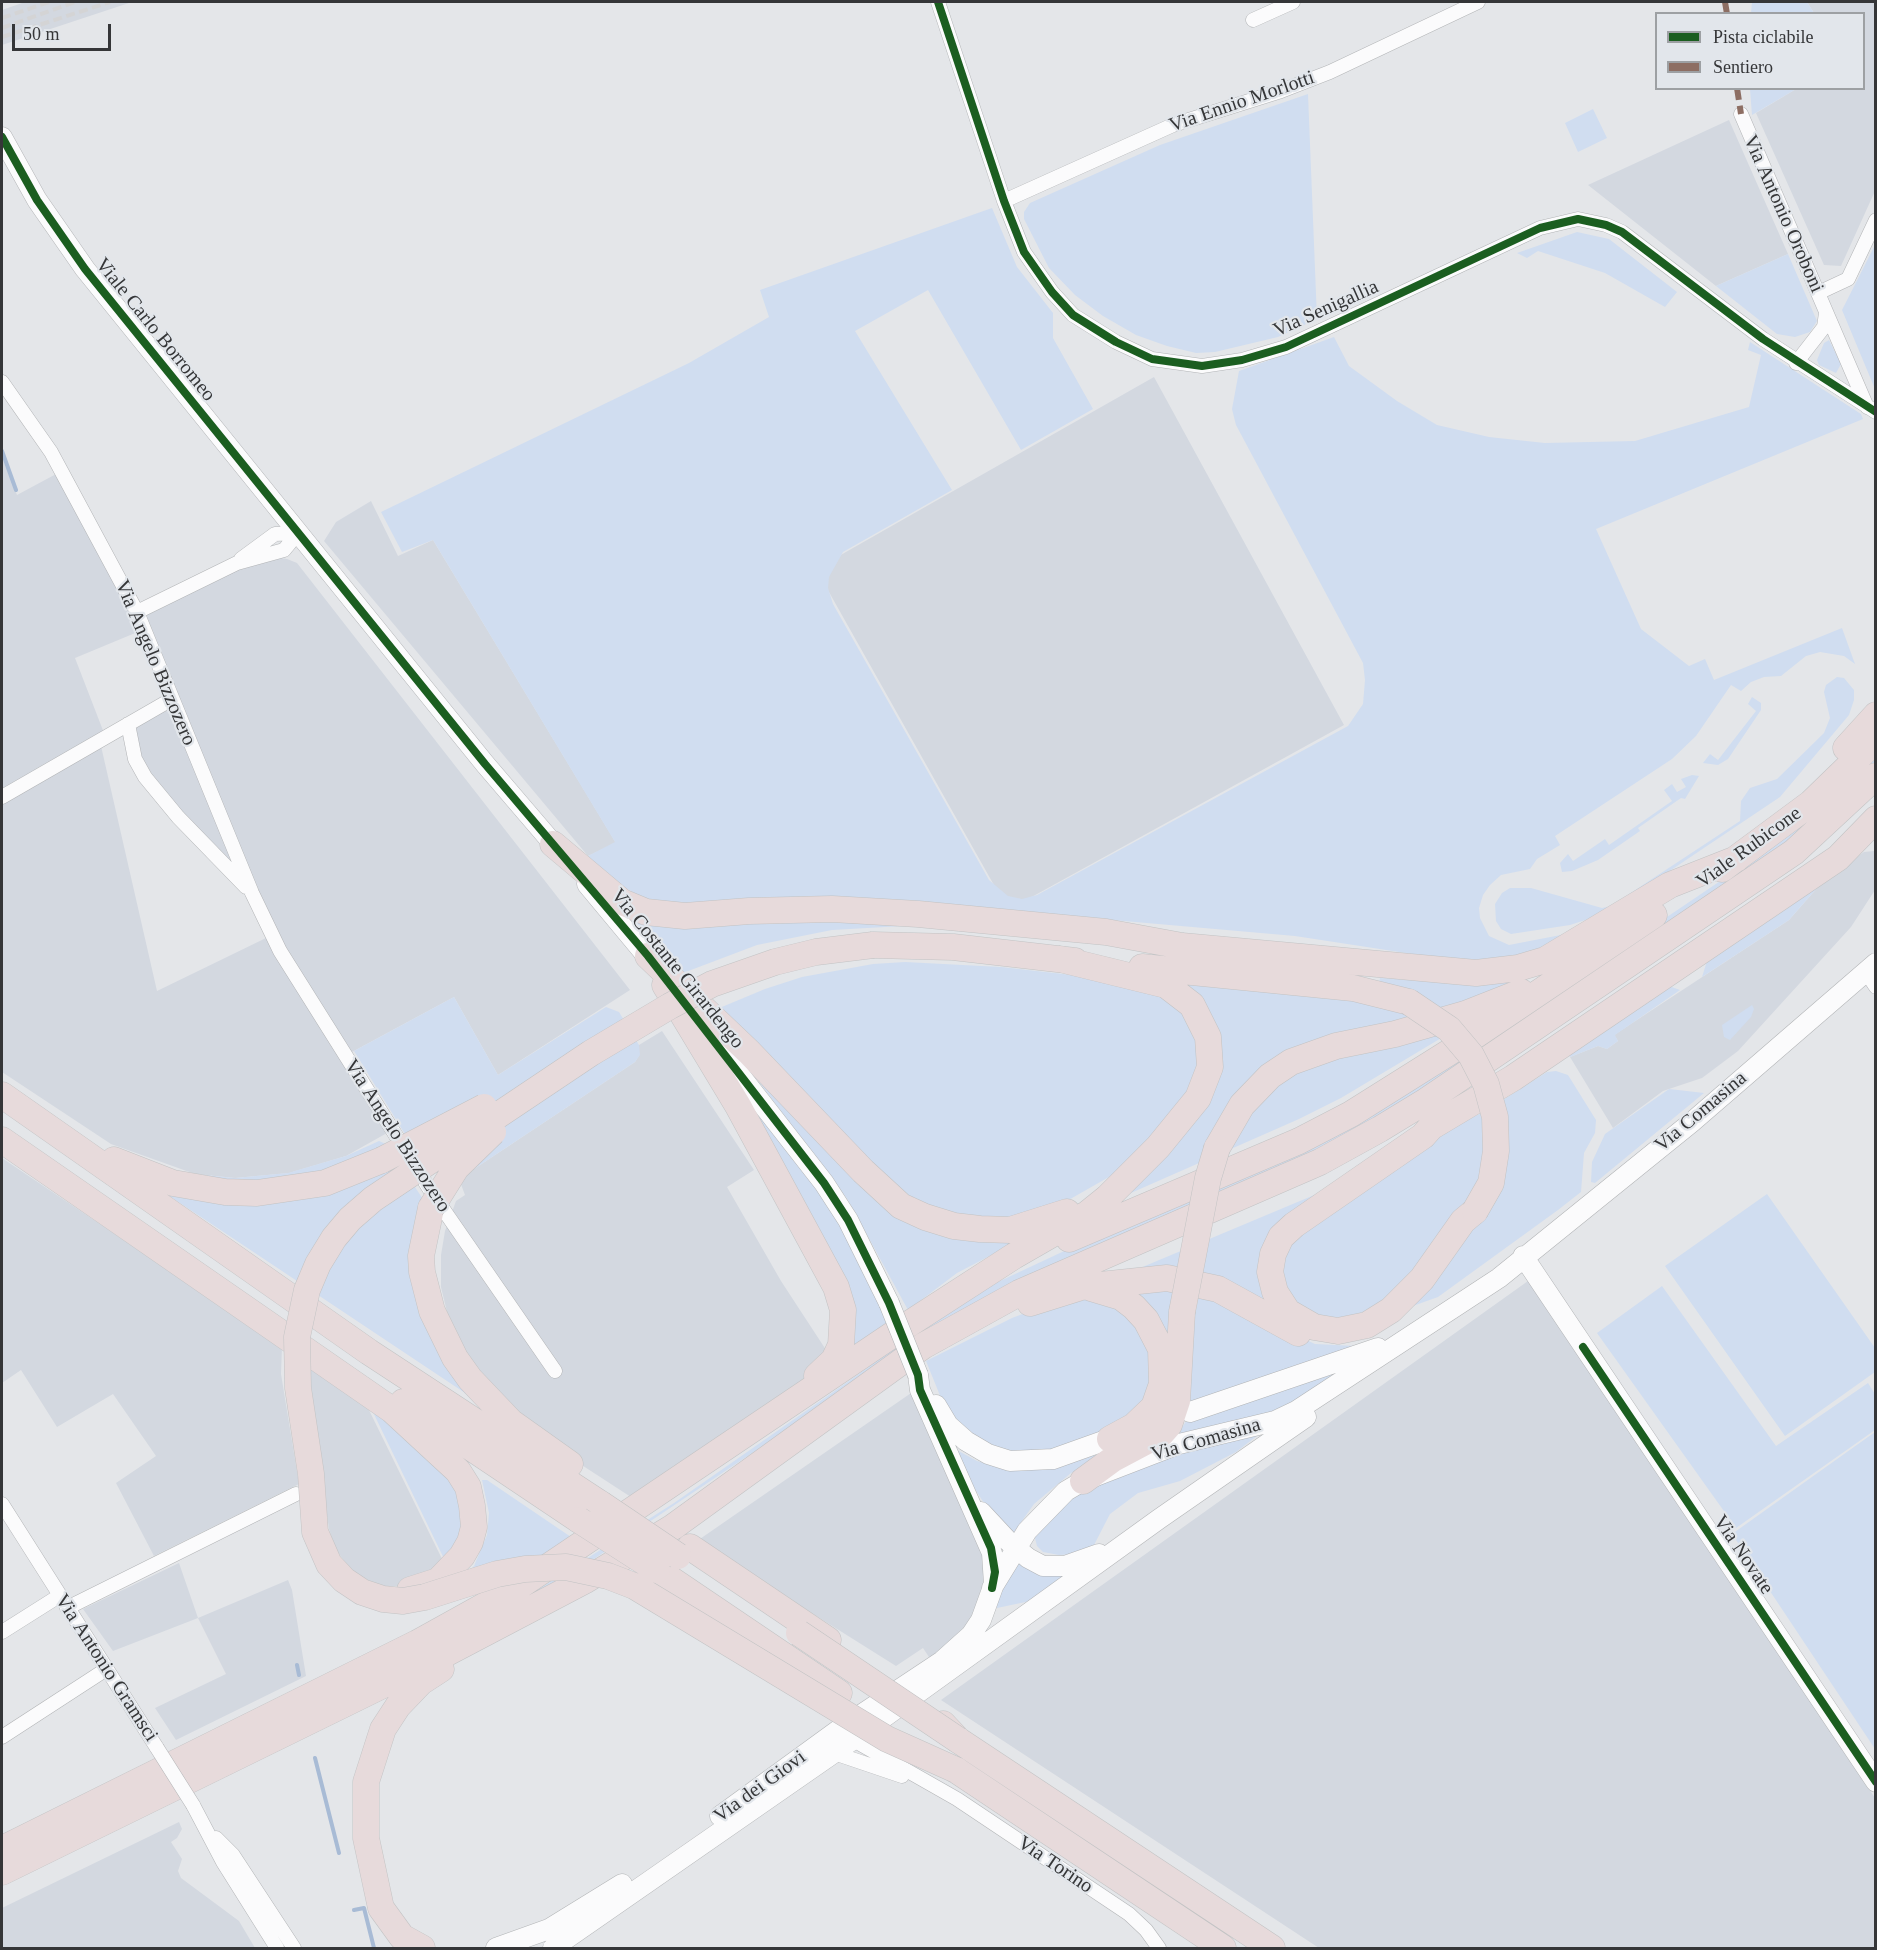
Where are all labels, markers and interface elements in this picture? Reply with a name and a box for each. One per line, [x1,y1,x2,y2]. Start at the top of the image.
scale bar [15,12,114,50]
legend [1655,12,1865,90]
text: 50 m [23,24,60,44]
text: Pista ciclabile [1713,27,1813,47]
text: Sentiero [1713,57,1773,77]
street label: Via Ennio Morlotti [1166,66,1318,138]
street label: Via Antonio Oroboni [1737,132,1829,296]
street label: Viale Carlo Borromeo [90,253,220,407]
street label: Via Senigallia [1270,275,1382,343]
street label: Via Angelo Bizzozero [109,577,201,749]
street label: Viale Rubicone [1692,802,1806,894]
street label: Via Costante Girardengo [605,884,749,1054]
street label: Via Angelo Bizzozero [339,1055,455,1217]
street label: Via Comasina [1650,1067,1752,1157]
street label: Via Comasina [1149,1413,1263,1467]
street label: Via Novate [1708,1511,1778,1599]
street label: Via Antonio Gramsci [49,1590,163,1746]
street label: Via dei Giovi [709,1746,811,1828]
street label: Via Torino [1013,1831,1097,1899]

